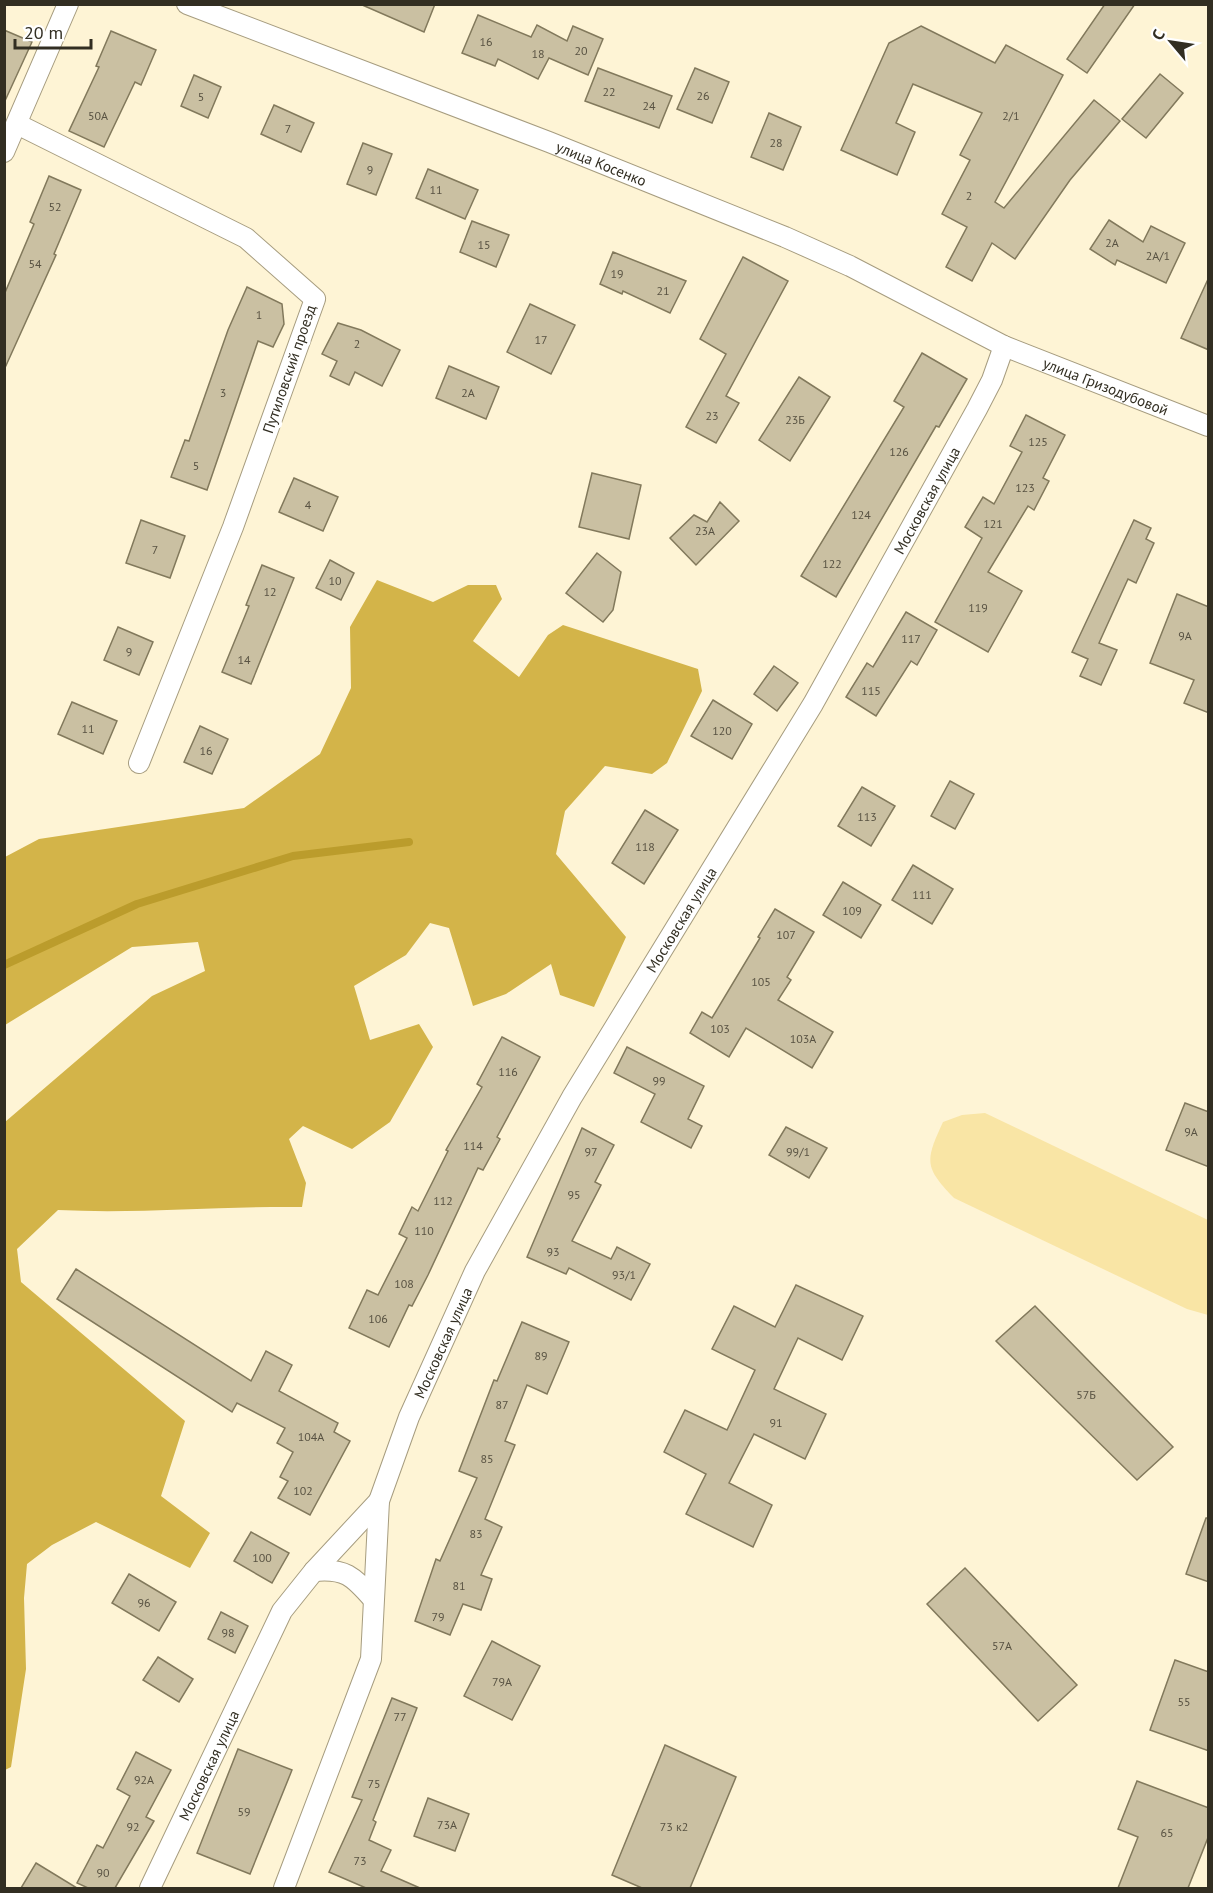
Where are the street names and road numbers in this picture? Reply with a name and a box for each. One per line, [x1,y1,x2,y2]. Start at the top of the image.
street label: улица Косенко [554,136,649,190]
street label: Путиловский проезд [258,302,320,436]
street label: улица Гризодубовой [1040,353,1171,419]
street label: Московская улица [889,443,964,557]
street label: Московская улица [641,863,720,976]
street label: Московская улица [409,1284,476,1401]
street label: Московская улица [174,1707,243,1823]

